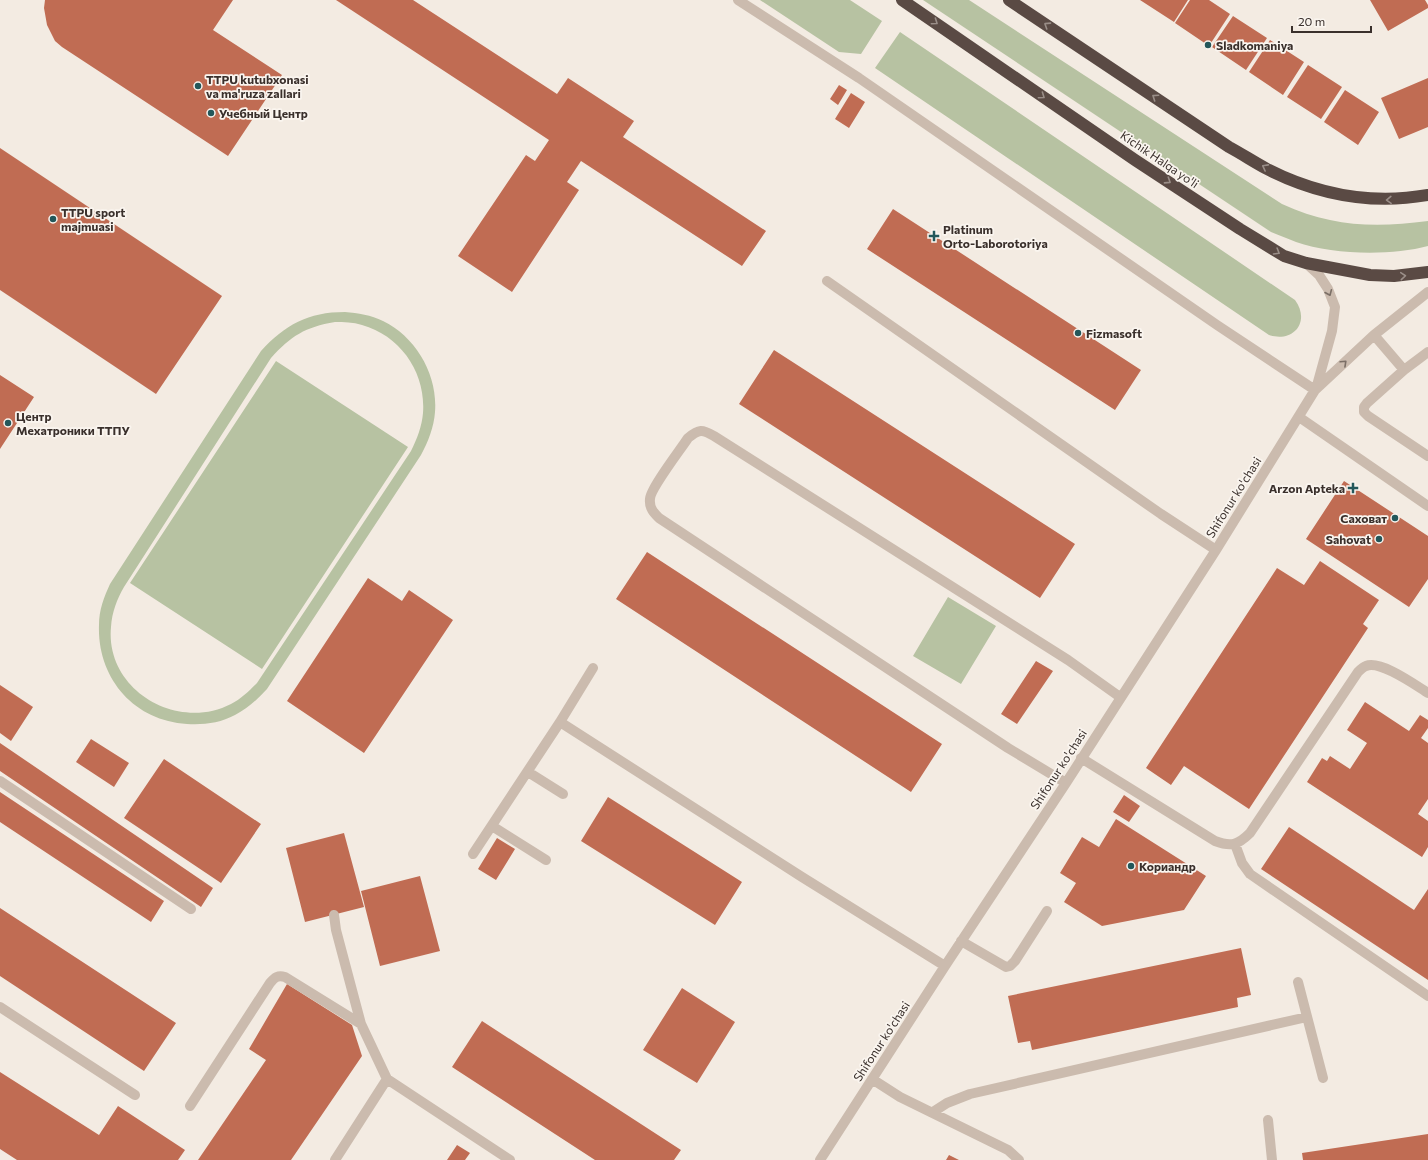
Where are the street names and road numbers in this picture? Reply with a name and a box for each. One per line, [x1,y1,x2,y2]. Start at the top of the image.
street label: Kichik Halqa yo'li [1118,128,1202,190]
street label: Shifonur ko'chasi [1202,454,1264,540]
street label: Shifonur ko'chasi [1027,726,1089,812]
street label: Shifonur ko'chasi [850,998,912,1084]

